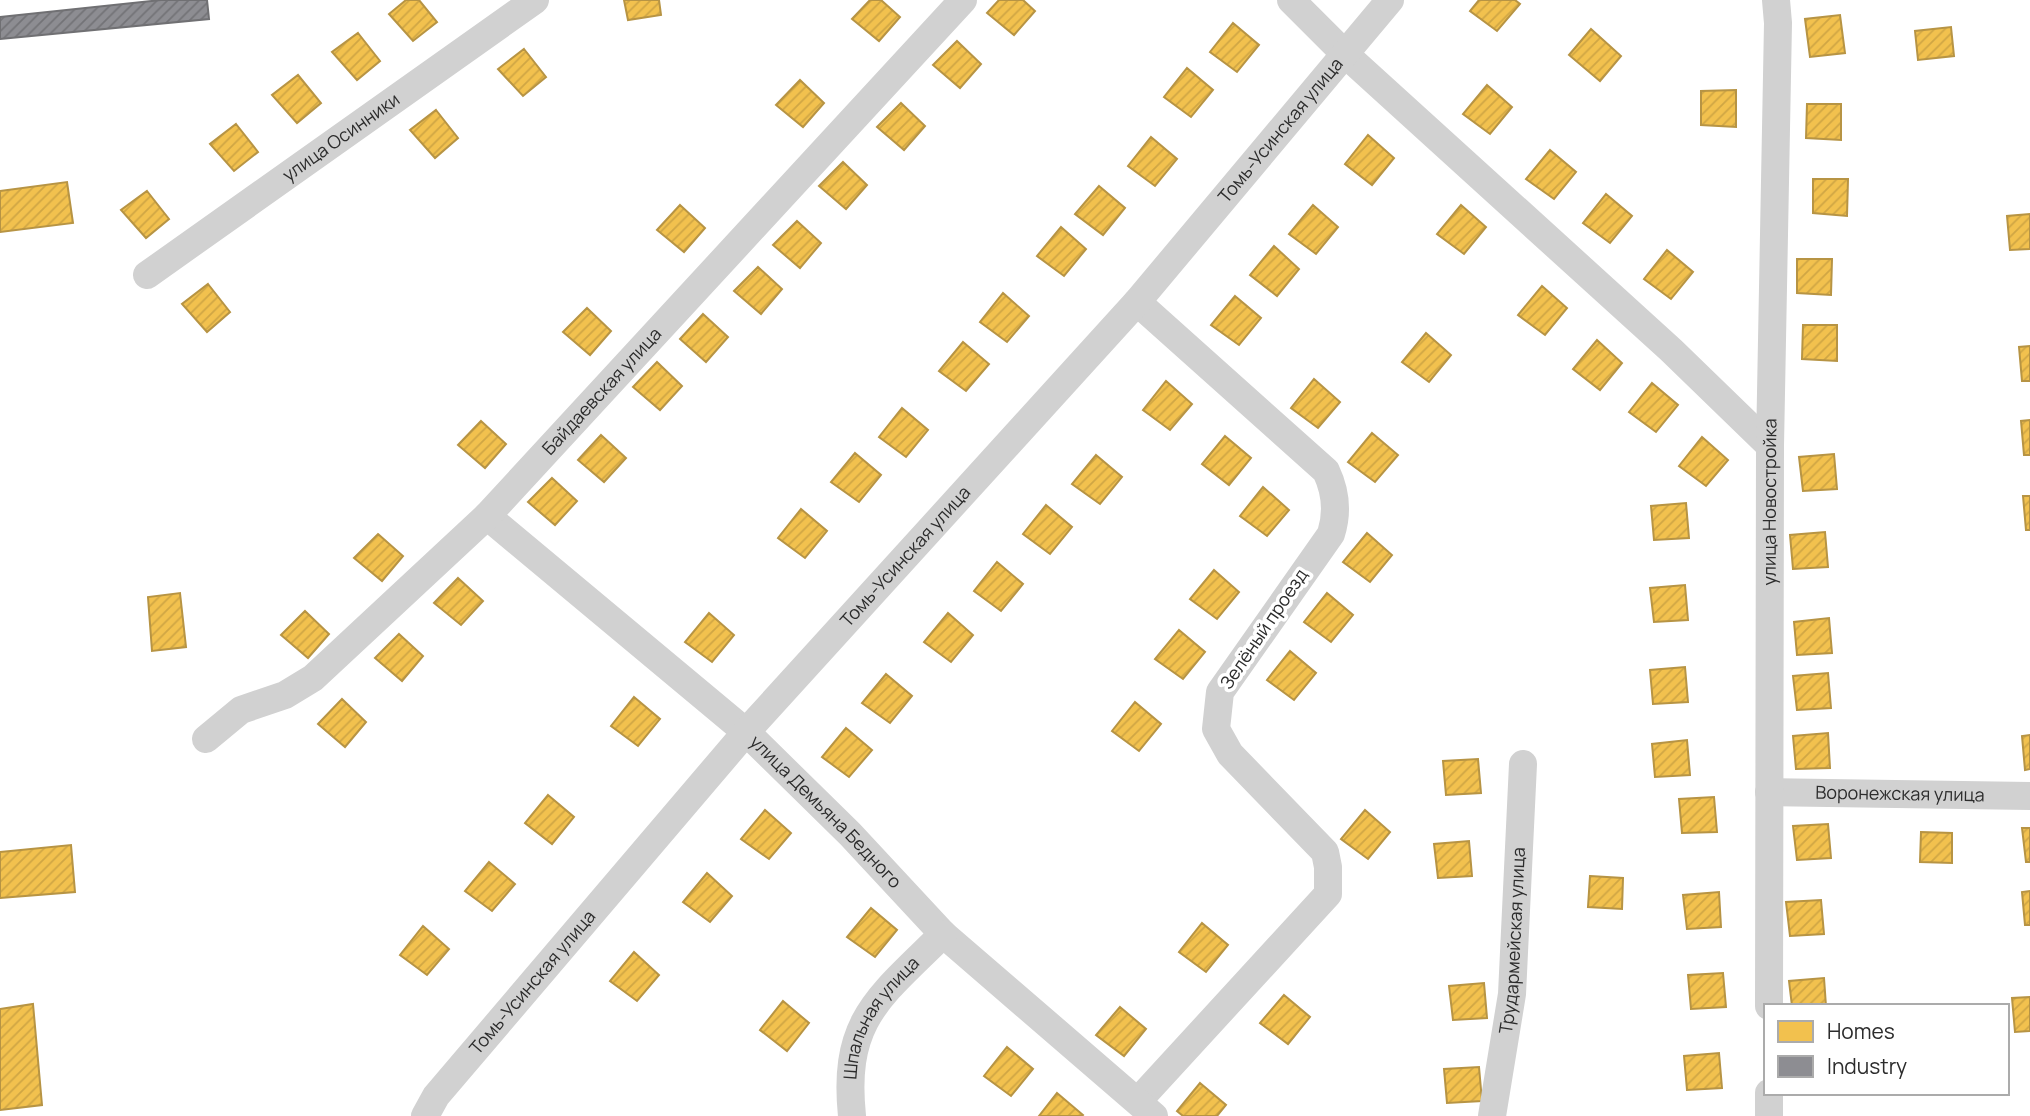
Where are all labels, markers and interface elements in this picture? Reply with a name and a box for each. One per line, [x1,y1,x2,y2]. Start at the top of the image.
street label: Томь-Усинская улица [1212,52,1348,207]
street label: улица Осинники [277,87,404,186]
street label: Байдаевская улица [536,322,666,460]
street label: улица Новостройка [1757,418,1782,586]
street label: Томь-Усинская улица [834,480,975,632]
street label: Зелёный проезд [1214,563,1312,693]
street label: улица Демьяна Бедного [745,729,907,893]
street label: Воронежская улица [1815,780,1985,806]
street label: Трудармейская улица [1493,847,1530,1036]
street label: Томь-Усинская улица [464,904,600,1059]
street label: Шпальная улица [837,951,924,1081]
legend [1764,1004,2009,1095]
text: Homes [1827,1017,1895,1045]
text: Industry [1827,1052,1907,1080]

